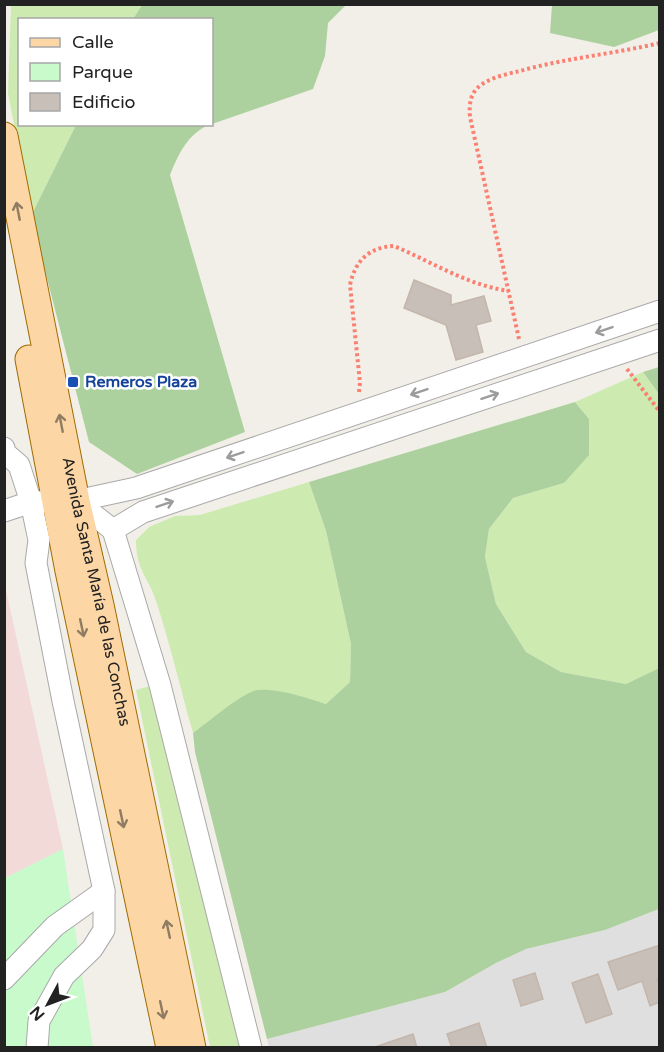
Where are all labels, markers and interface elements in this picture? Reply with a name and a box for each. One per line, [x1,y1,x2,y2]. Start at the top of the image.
legend [18,18,213,126]
text: Calle [72,31,114,53]
text: Parque [72,61,133,83]
text: Edificio [72,91,136,113]
one-way arrow [12,202,23,222]
one-way arrow [595,325,614,336]
place label: Remeros Plaza [85,372,197,392]
marker: Remeros Plaza [66,375,80,389]
one-way arrow [410,388,429,399]
one-way arrow [480,390,499,401]
one-way arrow [55,414,66,433]
one-way arrow [226,450,245,461]
street label: Avenida Santa María de las Conchas [58,455,135,728]
one-way arrow [155,498,174,509]
one-way arrow [76,619,88,638]
one-way arrow [117,809,128,828]
one-way arrow [161,919,173,938]
north arrow [18,974,78,1034]
one-way arrow [157,1000,169,1019]
text: N [26,1002,49,1025]

